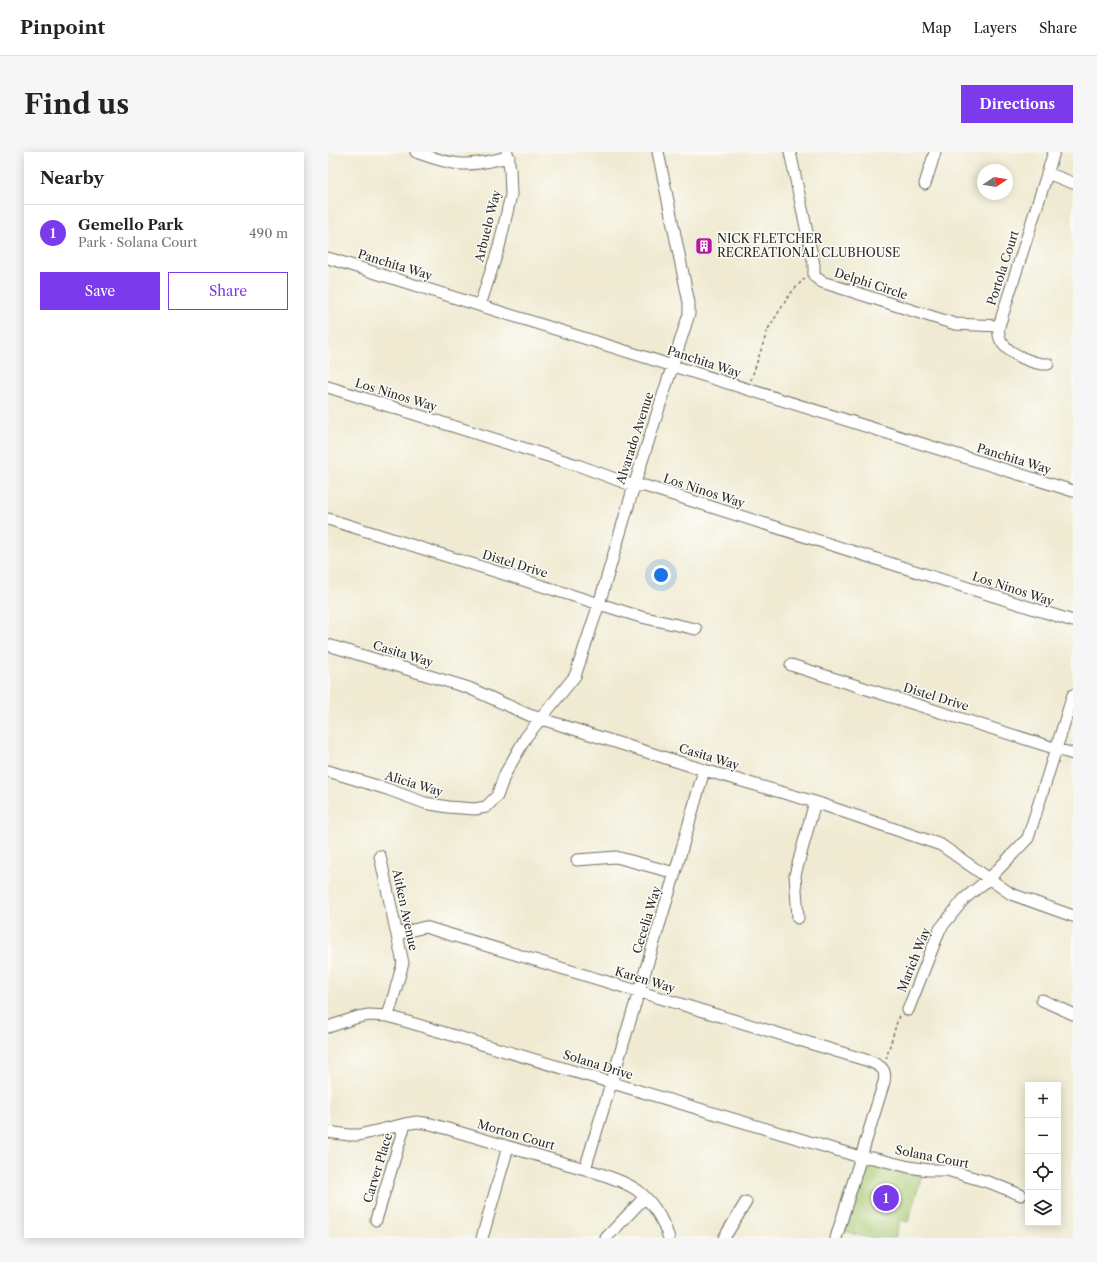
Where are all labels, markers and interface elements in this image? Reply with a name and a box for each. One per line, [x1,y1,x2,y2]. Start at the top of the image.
text: Pinpoint [20,16,105,39]
text: Map [921,19,951,37]
text: Layers [973,19,1017,37]
text: Share [1039,19,1077,37]
button: Directions [961,85,1073,123]
text: Find us [24,87,129,121]
north arrow [977,164,1013,200]
text: Nearby [40,168,104,188]
street label: Arbuelo Way [471,188,504,264]
text: Gemello Park [78,215,183,234]
text: 1 [50,225,56,241]
text: 490 m [249,225,288,241]
street label: Portola Court [983,228,1022,307]
place label: NICK FLETCHER RECREATIONAL CLUBHOUSE [717,231,900,260]
text: Park · Solana Court [78,234,197,250]
building icon: NICK FLETCHER RECREATIONAL CLUBHOUSE [694,236,714,256]
street label: Panchita Way [356,246,434,283]
street label: Delphi Circle [833,265,910,303]
button: Save [40,272,160,310]
button: Share [168,272,288,310]
street label: Panchita Way [665,342,743,381]
street label: Los Ninos Way [353,375,439,414]
street label: Alvarado Avenue [612,390,657,487]
street label: Panchita Way [975,440,1053,477]
street label: Los Ninos Way [662,470,747,511]
street label: Distel Drive [481,546,550,581]
your location [651,565,671,585]
street label: Los Ninos Way [971,568,1056,609]
street label: Casita Way [371,637,435,670]
street label: Distel Drive [902,679,971,714]
street label: Casita Way [677,740,741,773]
street label: Alicia Way [382,767,445,800]
street label: Aitken Avenue [389,867,421,952]
street label: Cecelia Way [629,884,664,955]
street label: Marich Way [894,925,933,994]
street label: Karen Way [613,963,677,996]
street label: Solana Drive [561,1047,635,1082]
map controls [1025,1082,1061,1226]
button: + [1025,1082,1061,1118]
street label: Morton Court [476,1116,557,1153]
button: − [1025,1118,1061,1154]
street label: Carver Place [360,1131,395,1205]
street label: Solana Court [894,1142,971,1171]
button: locate [1025,1154,1061,1190]
pin: 1 [873,1183,899,1213]
button: layers [1025,1190,1061,1226]

